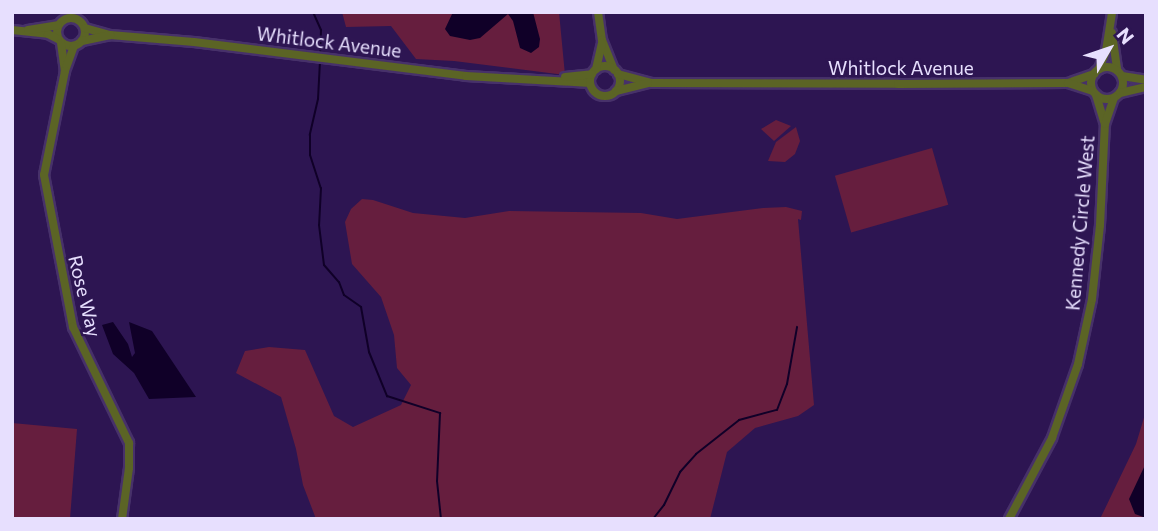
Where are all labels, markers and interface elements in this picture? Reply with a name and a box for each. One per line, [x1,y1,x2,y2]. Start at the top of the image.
north arrow [1074,14,1144,84]
street label: Whitlock Avenue [255,22,403,62]
text: N [1112,23,1139,48]
street label: Whitlock Avenue [828,57,974,79]
street label: Kennedy Circle West [1061,134,1099,312]
street label: Rose Way [64,253,106,339]

